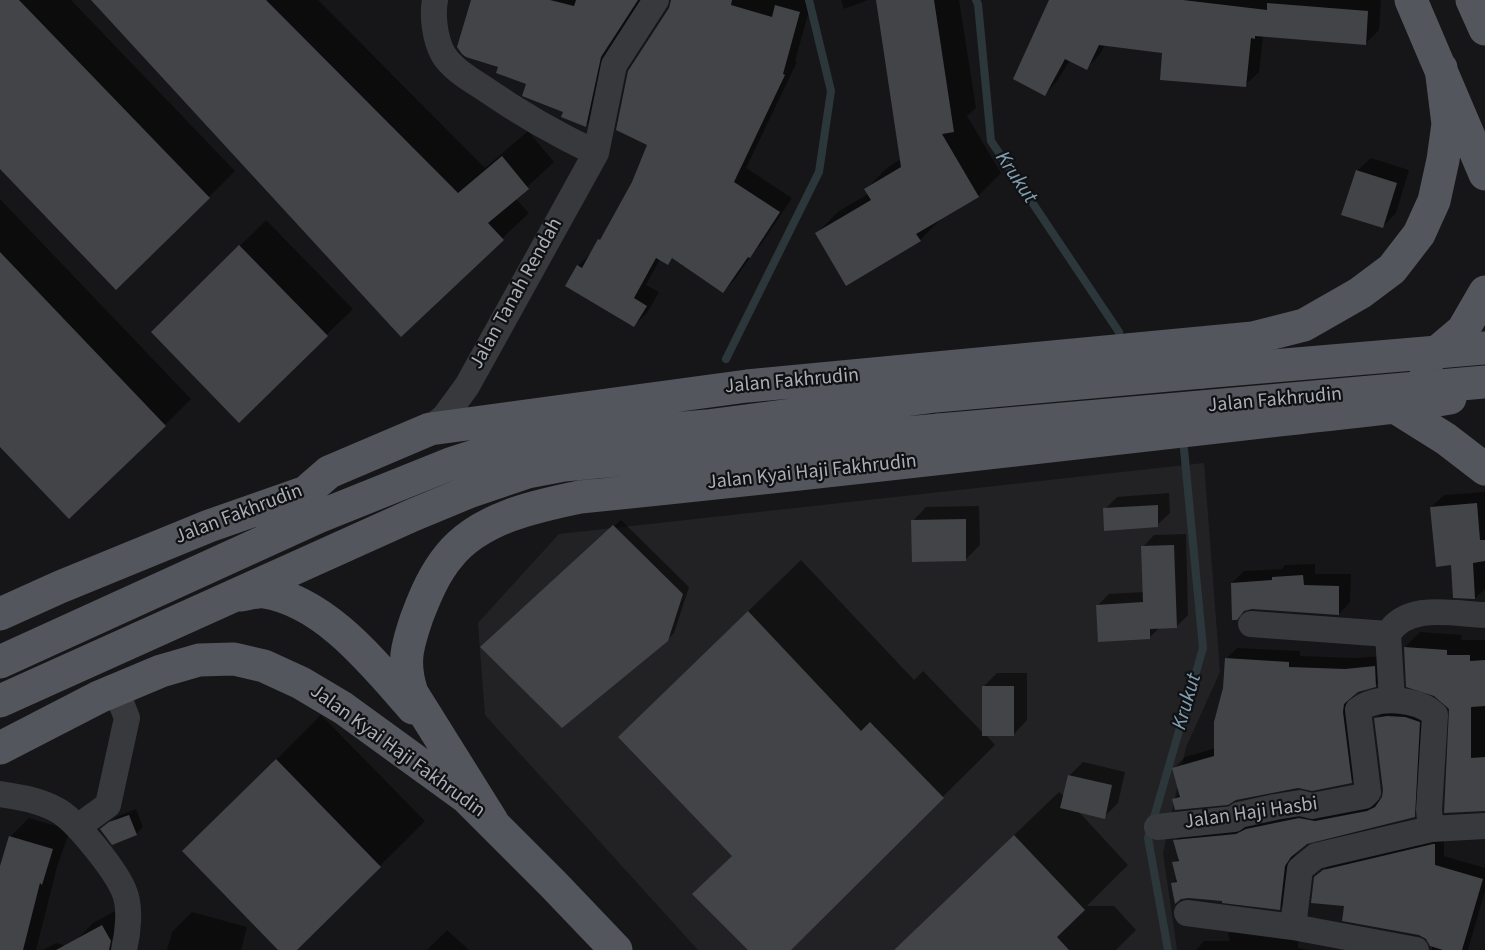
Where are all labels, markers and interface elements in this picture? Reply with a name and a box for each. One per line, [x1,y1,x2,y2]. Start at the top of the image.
water label: Krukut [989,147,1041,209]
street label: Jalan Tanah Rendah [466,214,568,374]
street label: Jalan Fakhrudin [724,364,860,400]
street label: Jalan Fakhrudin [1207,383,1343,419]
street label: Jalan Kyai Haji Fakhrudin [706,450,918,496]
street label: Jalan Fakhrudin [172,480,306,550]
water label: Krukut [1168,671,1208,733]
street label: Jalan Kyai Haji Fakhrudin [305,680,489,824]
street label: Jalan Haji Hasbi [1183,793,1319,835]

